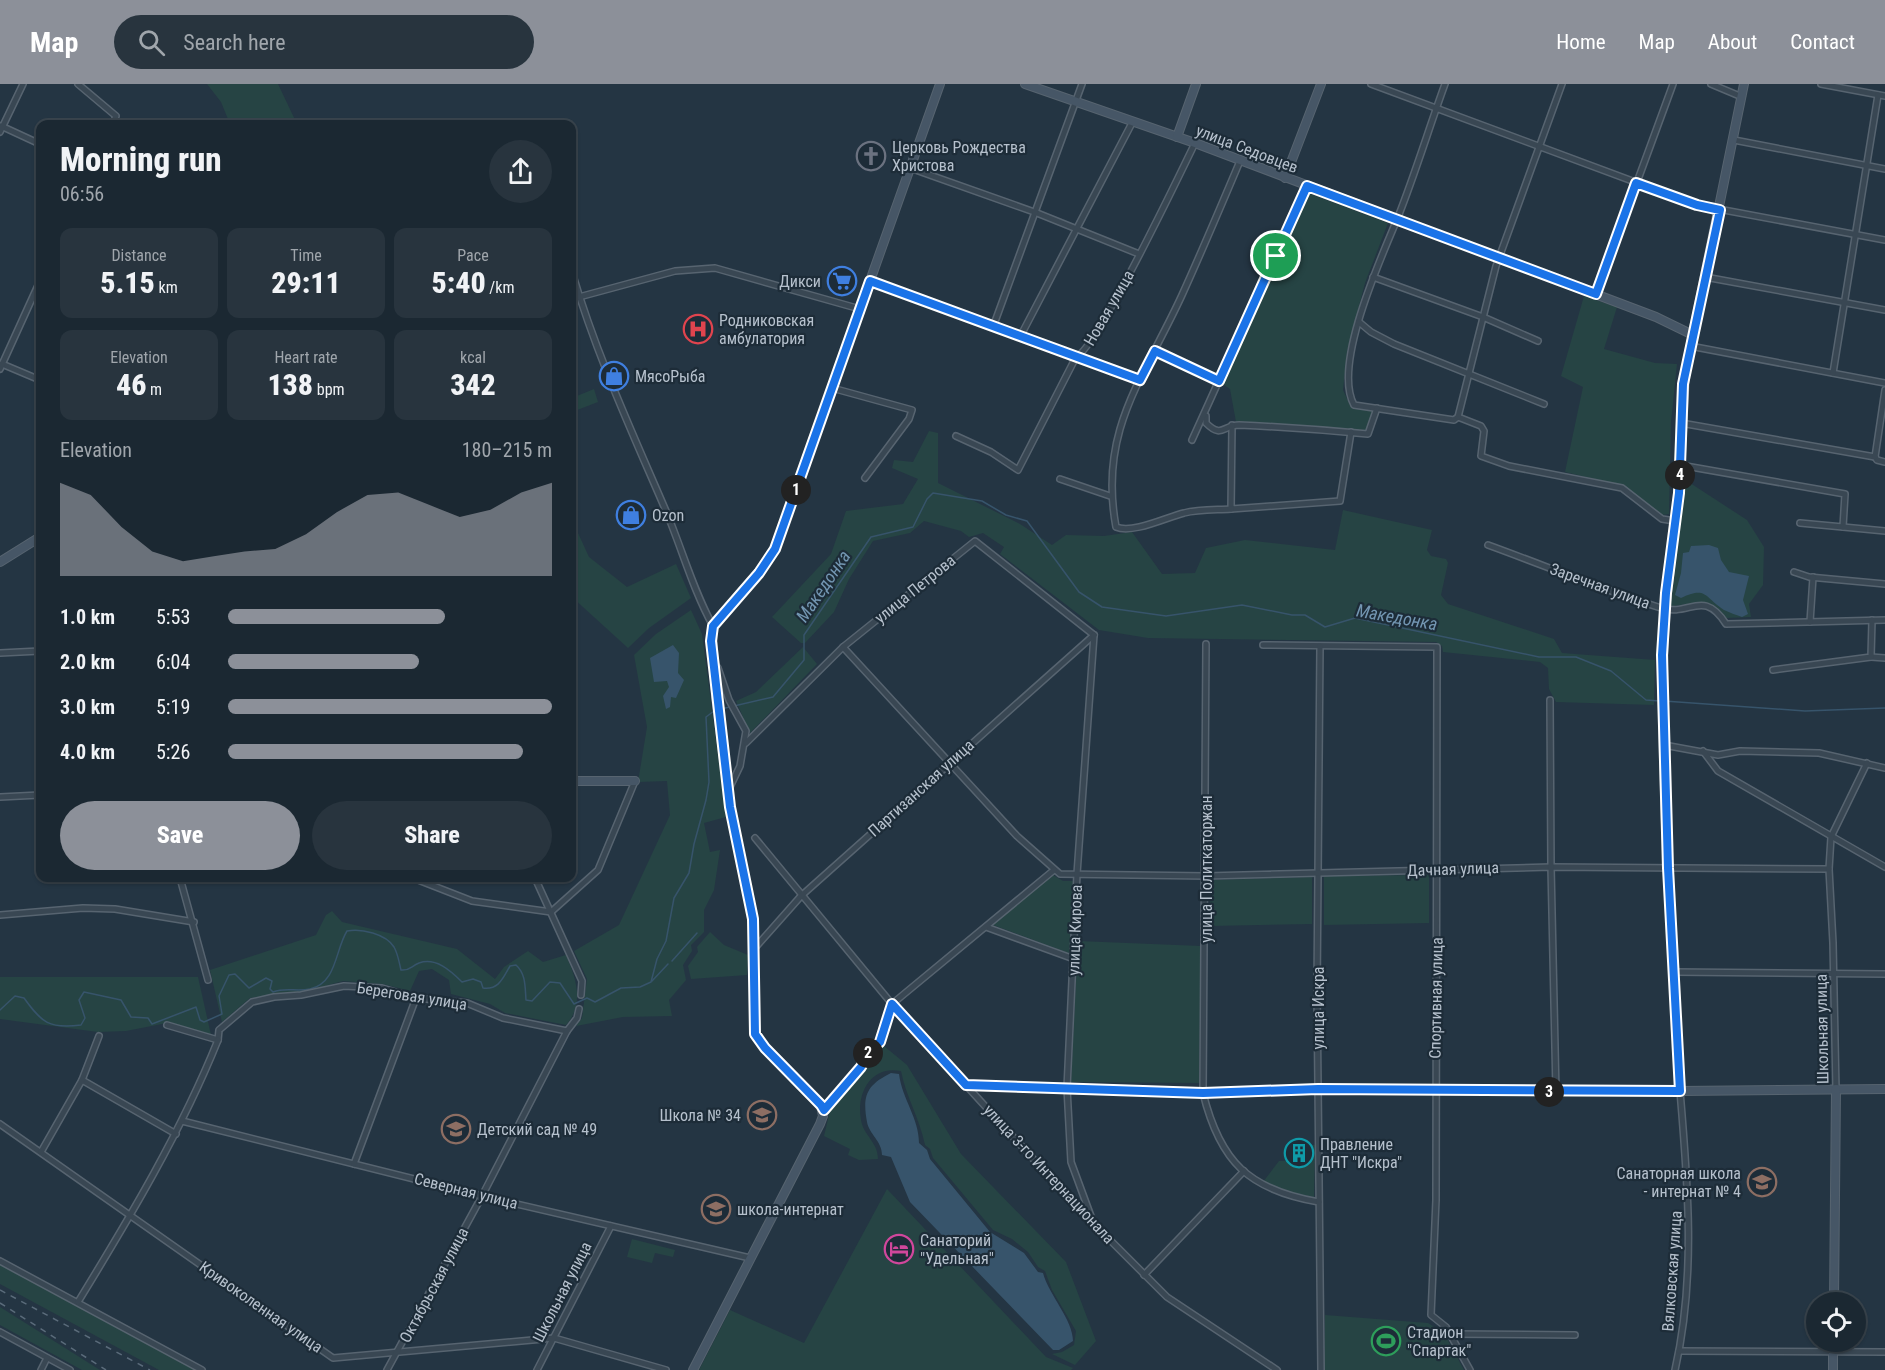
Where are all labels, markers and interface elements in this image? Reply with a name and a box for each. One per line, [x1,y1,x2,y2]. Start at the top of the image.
search box [114,15,534,69]
text: Map [30,26,78,59]
icon: search [135,26,168,59]
text: Search here [183,30,286,55]
text: Home [1556,30,1606,54]
text: Map [1639,30,1675,54]
text: About [1708,30,1757,54]
text: Contact [1790,30,1855,54]
street label: улица Седовцев [1193,121,1301,177]
place label: Церковь Рождества Христова [892,138,1026,175]
text: Morning run [60,140,222,179]
button: share [489,140,552,203]
church icon: Церковь Рождества Христова [855,140,887,172]
text: 06:56 [60,182,104,206]
pin [1250,230,1301,281]
icon: arrive [1259,239,1292,272]
text: Distance [111,246,167,265]
text: Time [290,246,322,265]
text: Pace [457,246,489,265]
text: 5.15 [100,265,155,300]
text: 29:11 [271,265,341,300]
text: 5:40 [431,265,486,300]
supermarket icon: Дикси [826,265,858,297]
street label: Новая улица [1080,267,1138,349]
place label: Дикси [779,272,821,291]
text: km [155,278,178,297]
text: /km [486,278,515,297]
place label: Родниковская амбулатория [719,311,814,348]
hospital icon: Родниковская амбулатория [682,313,714,345]
text: Elevation [110,348,168,367]
text: Heart rate [274,348,338,367]
text: kcal [460,348,486,367]
shop icon: МясоРыба [598,360,630,392]
text: 46 [116,367,146,402]
text: 138 [267,367,313,402]
text: 342 [450,367,496,402]
place label: МясоРыба [635,367,705,386]
text: m [146,380,162,399]
text: bpm [313,380,345,399]
text: Elevation [60,438,132,462]
text: 180–215 m [462,438,552,462]
pin: 4 [1665,460,1695,490]
text: 4 [1676,465,1684,484]
pin: 1 [781,475,811,505]
text: 1 [792,480,800,499]
shop icon: Ozon [615,499,647,531]
place label: Ozon [652,506,684,525]
water label: Македонка [791,546,855,626]
street label: улица Петрова [871,551,959,627]
street label: Заречная улица [1547,559,1653,613]
water label: Македонка [1355,600,1439,634]
text: 1.0 km [60,605,115,629]
text: 5:53 [156,605,190,629]
text: 2.0 km [60,650,115,674]
text: 6:04 [156,650,190,674]
text: 3.0 km [60,695,115,719]
text: 5:19 [156,695,190,719]
street label: Партизанская улица [864,736,978,840]
text: 4.0 km [60,740,115,764]
text: 5:26 [156,740,190,764]
street label: улица Политкаторжан [1197,795,1216,943]
button: Save [60,801,300,870]
button: Share [312,801,552,870]
street label: Дачная улица [1407,858,1499,880]
street label: улица Кирова [1064,884,1086,976]
street label: Спортивная улица [1425,937,1447,1059]
street label: улица Искра [1309,967,1328,1049]
street label: Школьная улица [1812,974,1832,1084]
street label: Береговая улица [356,978,468,1014]
pin: 2 [853,1038,883,1068]
text: 2 [864,1043,872,1062]
pin: 3 [1534,1077,1564,1107]
text: 3 [1545,1082,1553,1101]
school or university icon: Школа № 34 [746,1099,778,1131]
street label: улица 3-го Интернационала [980,1100,1118,1248]
place label: Школа № 34 [659,1106,741,1125]
school or university icon: Детский сад № 49 [440,1113,472,1145]
place label: Детский сад № 49 [477,1120,597,1139]
place label: Правление ДНТ "Искра" [1320,1135,1402,1172]
building icon: Правление ДНТ "Искра" [1283,1137,1315,1169]
place label: Санаторная школа - интернат № 4 [1616,1164,1741,1201]
school or university icon: Санаторная школа - интернат № 4 [1746,1166,1778,1198]
street label: Северная улица [412,1169,520,1213]
school or university icon: школа-интернат [700,1193,732,1225]
place label: школа-интернат [737,1200,844,1219]
street label: Вялковская улица [1658,1210,1686,1332]
street label: Октябрьская улица [396,1224,472,1346]
place label: Санаторий "Удельная" [920,1231,994,1268]
hotel icon: Санаторий "Удельная" [883,1233,915,1265]
street label: Школьная улица [529,1239,595,1345]
street label: Кривоколенная улица [196,1257,326,1357]
map controls [1806,1292,1866,1352]
button: locate [1806,1292,1866,1352]
place label: Стадион "Спартак" [1407,1323,1471,1360]
sports icon: Стадион "Спартак" [1370,1325,1402,1357]

